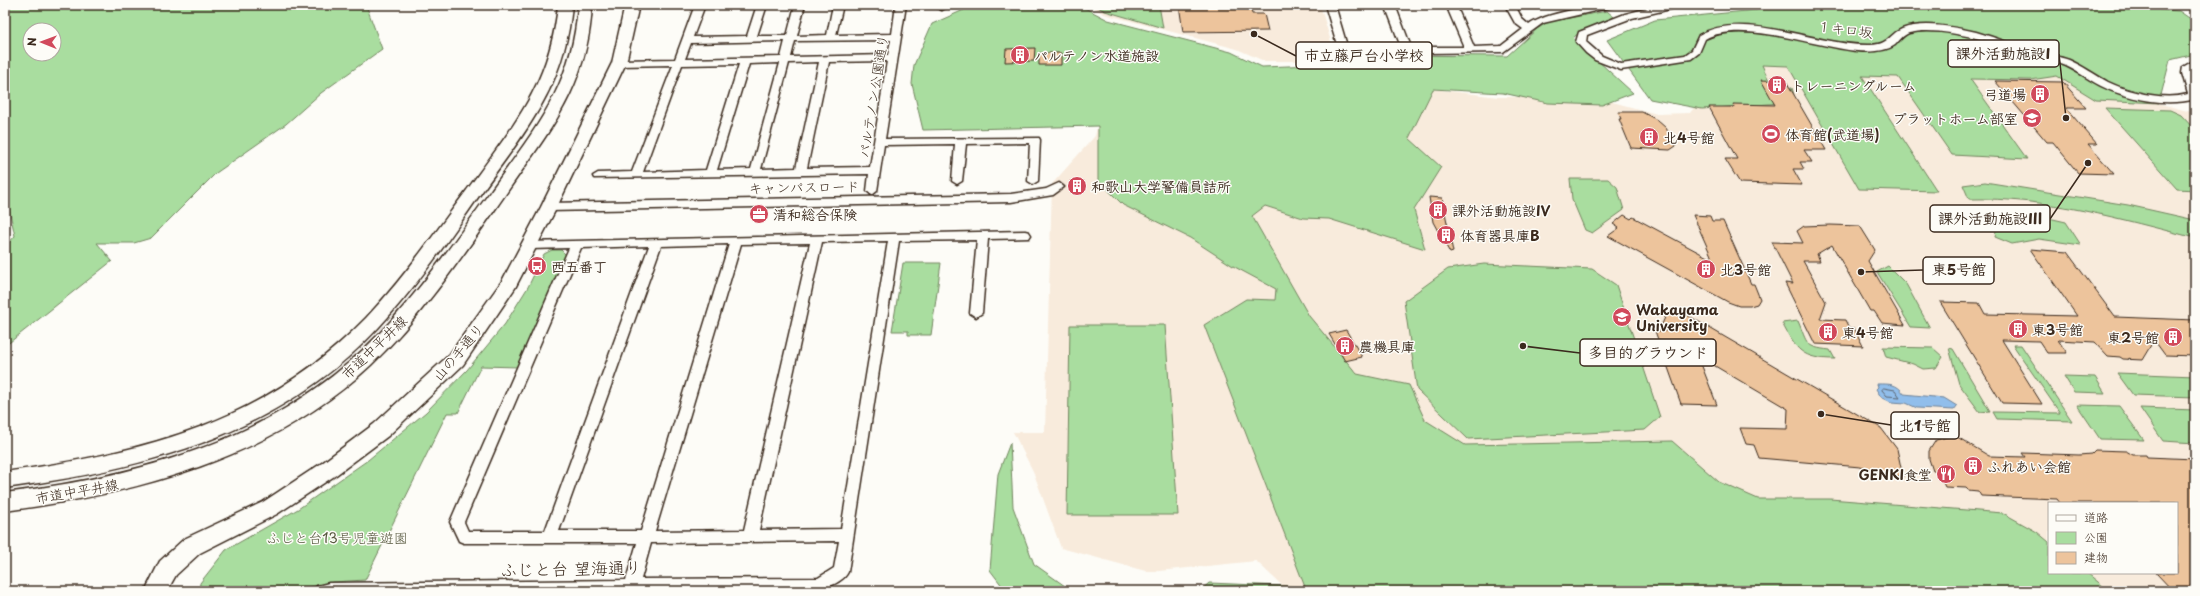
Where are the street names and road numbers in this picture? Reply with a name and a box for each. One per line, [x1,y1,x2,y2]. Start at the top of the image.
street label: １キロ坂 [1816,15,1874,43]
street label: パルテノン公園通り [853,33,893,159]
street label: キャンパスロード [748,176,860,198]
street label: 市道中平井線 [336,310,412,384]
street label: 山の手通り [427,318,489,386]
street label: 市道中平井線 [34,473,120,509]
street label: ふじと台 望海通り [500,554,642,582]

